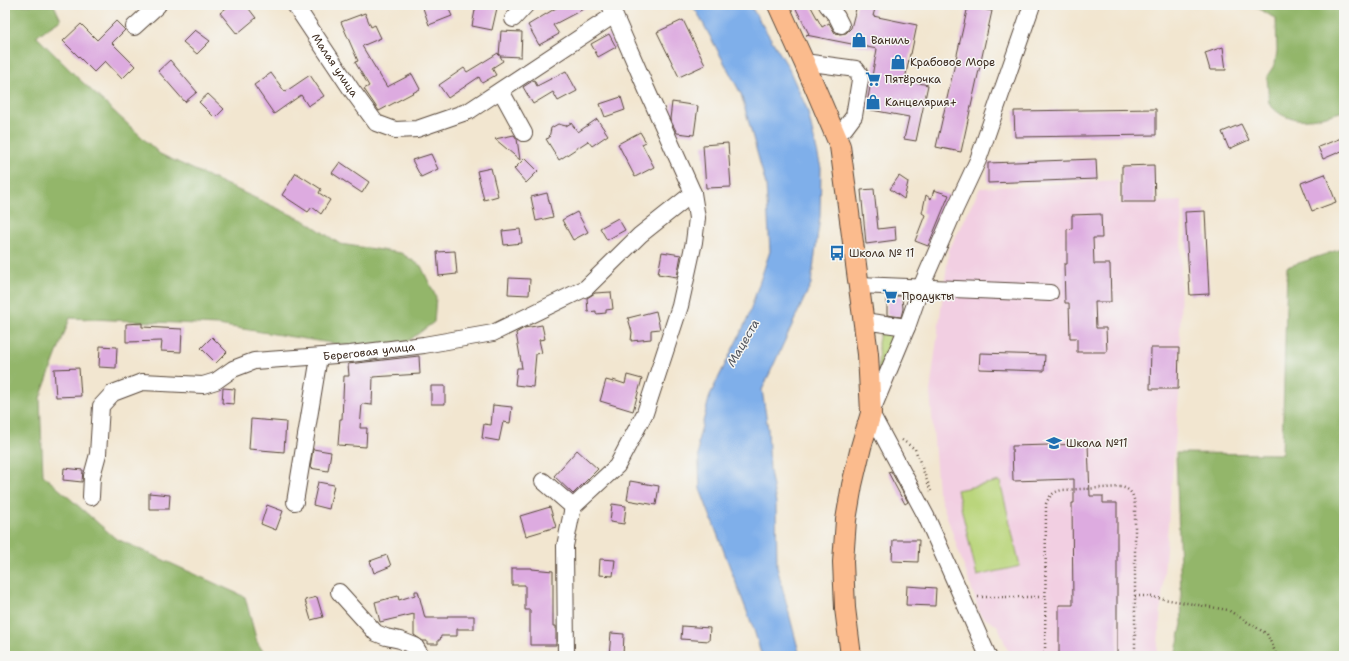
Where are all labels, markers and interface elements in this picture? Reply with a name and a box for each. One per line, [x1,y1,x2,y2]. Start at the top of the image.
street label: Малая улица [308,30,362,100]
shop icon: Ваниль [850,31,868,49]
place label: Ваниль [871,33,910,48]
shop icon: Крабовое Море [889,53,907,71]
place label: Крабовое Море [910,55,995,70]
supermarket icon: Пятёрочка [864,70,882,88]
place label: Пятёрочка [885,72,941,87]
shop icon: Канцелярия+ [864,93,882,111]
place label: Канцелярия+ [885,95,957,110]
bus stop icon: Школа № 11 [828,244,846,262]
place label: Школа № 11 [849,246,914,261]
supermarket icon: Продукты [881,287,899,305]
place label: Продукты [902,289,954,304]
water label: Мацеста [723,316,763,370]
street label: Береговая улица [322,339,416,363]
school or university icon: Школа №11 [1045,434,1063,452]
place label: Школа №11 [1066,436,1128,451]

